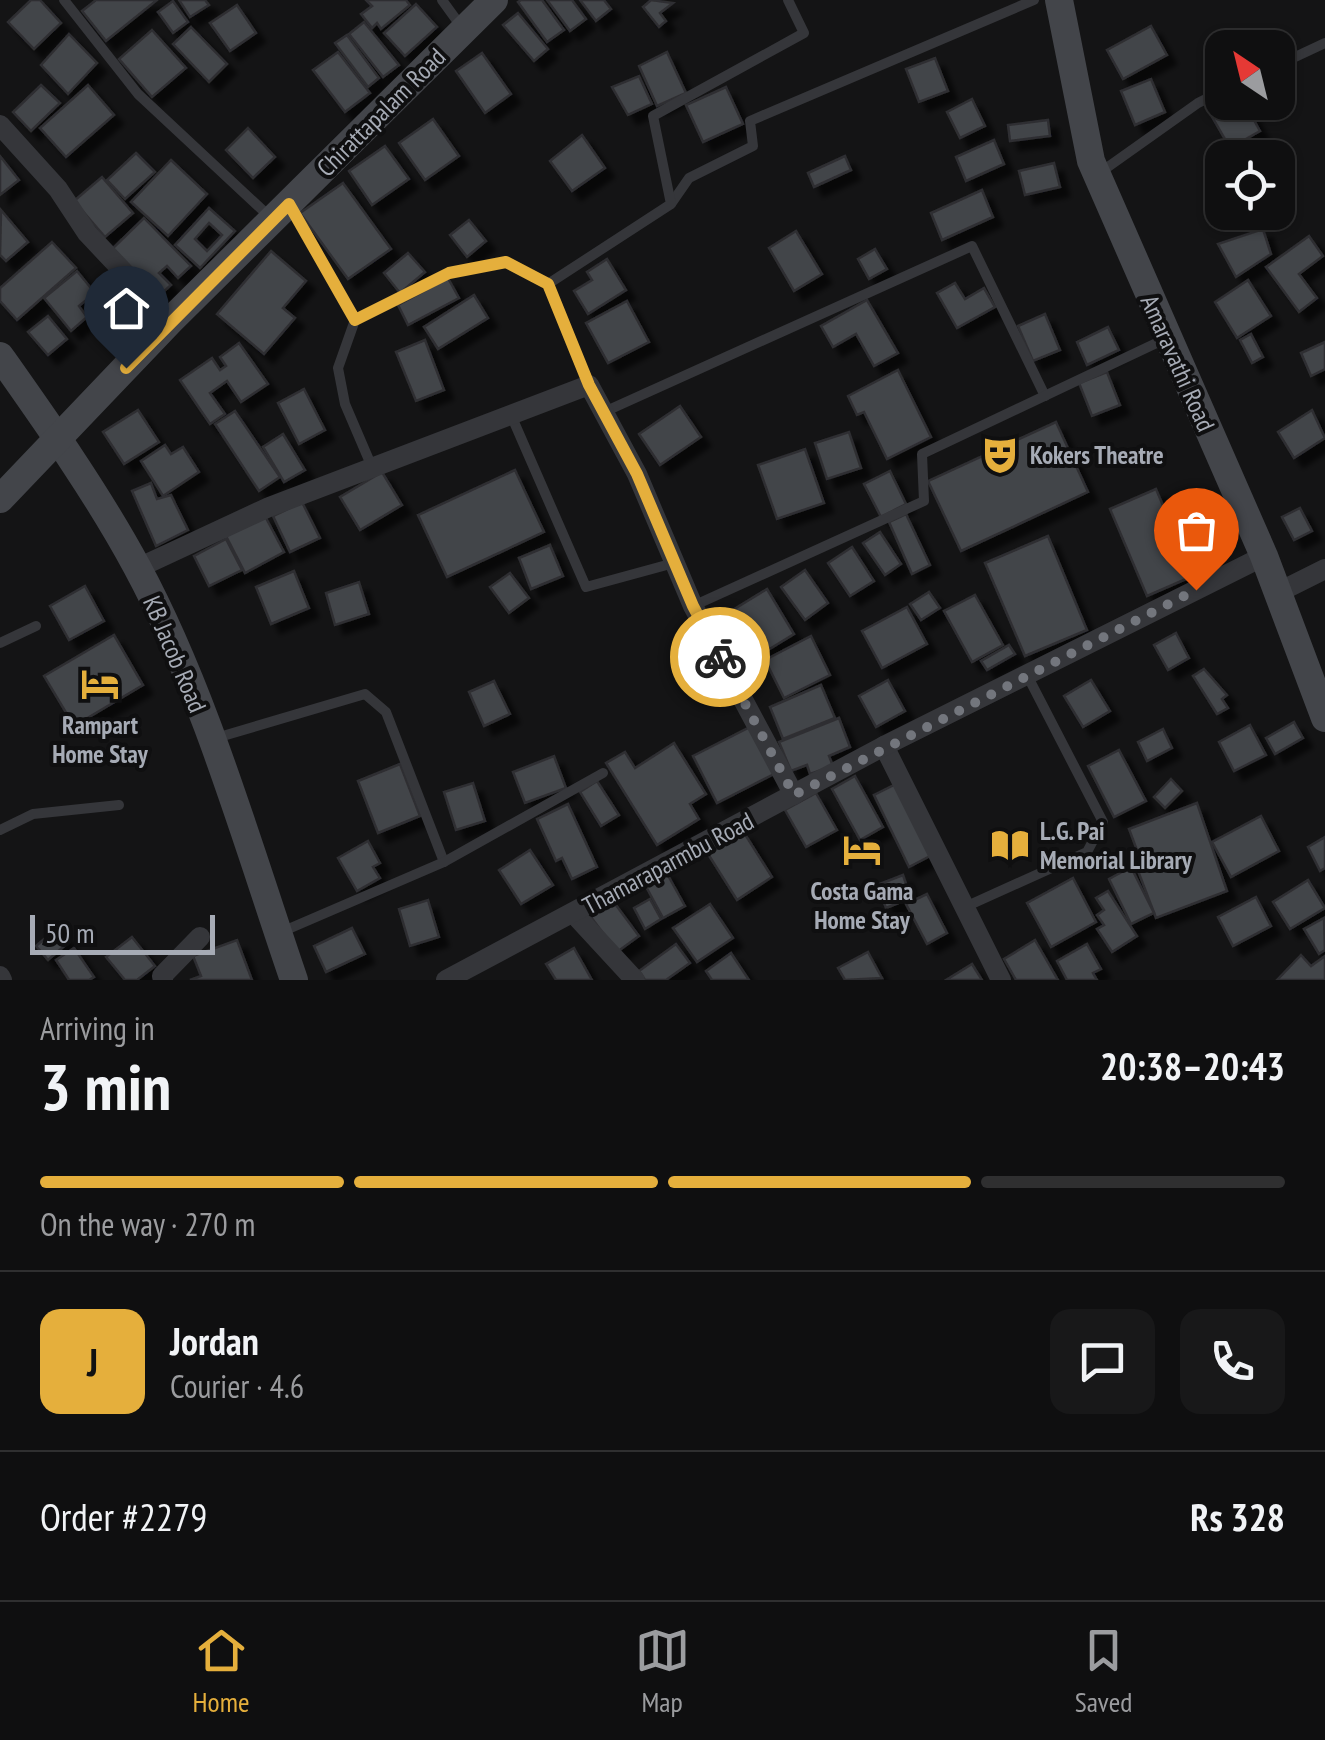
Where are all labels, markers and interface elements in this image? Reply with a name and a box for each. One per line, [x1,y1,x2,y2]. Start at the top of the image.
north arrow [1205,30,1295,120]
map controls [1205,30,1295,230]
street label: Chirattapalam Road [310,41,452,183]
button: locate [1205,140,1295,230]
pin [84,266,169,369]
icon: home [99,281,154,336]
street label: Amaravathi Road [1134,290,1222,436]
theatre icon: Kokers Theatre [979,434,1021,476]
place label: Kokers Theatre [1030,439,1164,471]
pin [1154,488,1239,591]
icon: bag [1169,503,1224,558]
street label: KB Jacob Road [136,591,214,717]
courier [670,607,770,707]
icon: bike [693,630,748,685]
hotel icon: Rampart Home Stay [79,663,121,705]
place label: Rampart Home Stay [52,709,149,770]
street label: Thamaraparmbu Road [577,805,759,921]
place label: L.G. Pai Memorial Library [1040,815,1193,876]
library icon: L.G. Pai Memorial Library [989,824,1031,866]
hotel icon: Costa Gama Home Stay [841,829,883,871]
place label: Costa Gama Home Stay [811,875,913,936]
scale bar [30,910,215,954]
text: 50 m [45,914,94,951]
text: Arriving in [40,1007,155,1049]
text: 20:38–20:43 [1100,1041,1285,1090]
text: 3 min [40,1044,171,1128]
text: On the way · 270 m [40,1203,255,1245]
button: chat [1050,1309,1155,1414]
button: phone [1180,1309,1285,1414]
text: Jordan [170,1316,259,1365]
text: J [87,1337,98,1386]
text: Courier · 4.6 [170,1365,304,1407]
text: Order #2279 [40,1492,207,1541]
text: Rs 328 [1190,1492,1285,1541]
tab: Home [193,1623,249,1720]
tab: Map [635,1623,690,1720]
tab: Saved [1075,1623,1132,1720]

